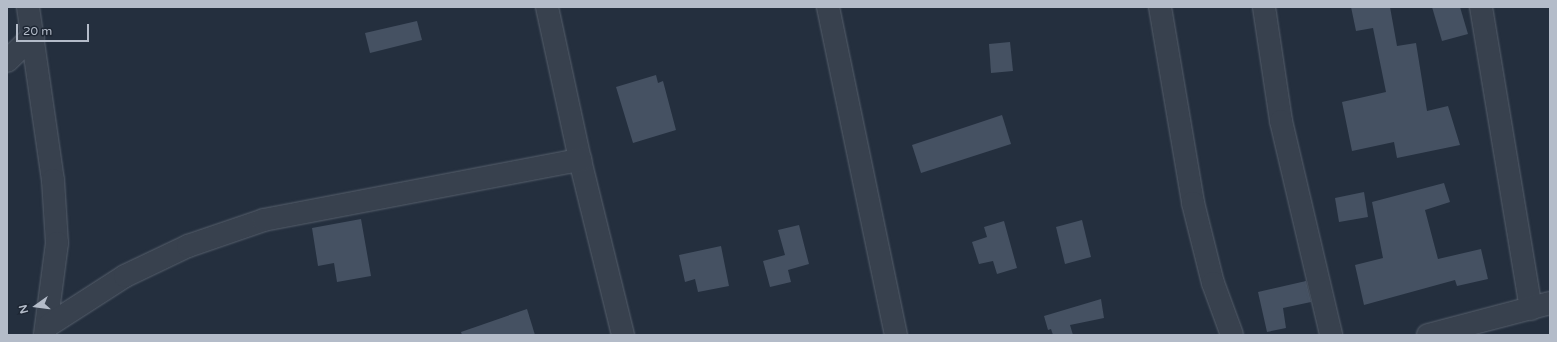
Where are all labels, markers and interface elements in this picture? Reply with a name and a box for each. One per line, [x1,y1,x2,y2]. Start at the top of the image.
scale bar [18,16,91,42]
text: 20 m [23,24,52,38]
north arrow [16,286,56,326]
text: N [16,303,31,315]

